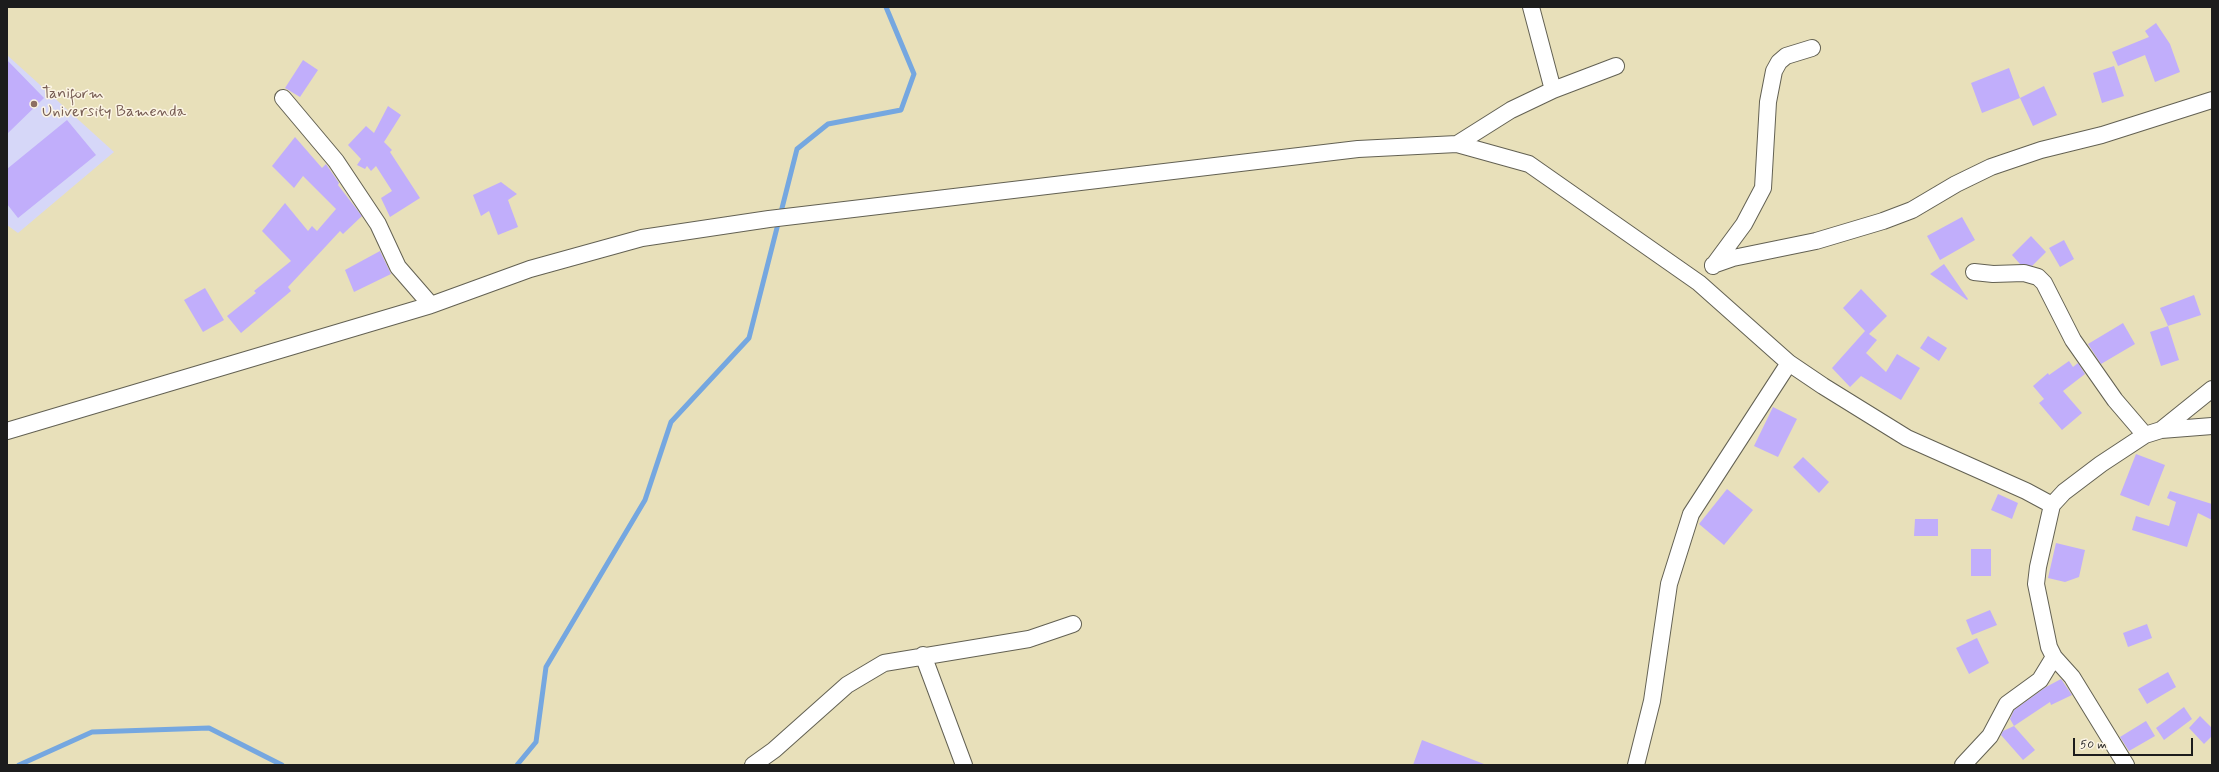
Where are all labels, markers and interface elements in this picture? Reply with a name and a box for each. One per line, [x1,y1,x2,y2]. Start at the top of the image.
place label: Taniform University Bamenda [42,85,186,123]
marker: Taniform University Bamenda [29,99,39,109]
scale bar [2075,730,2195,756]
text: 50 m [2080,737,2107,753]

